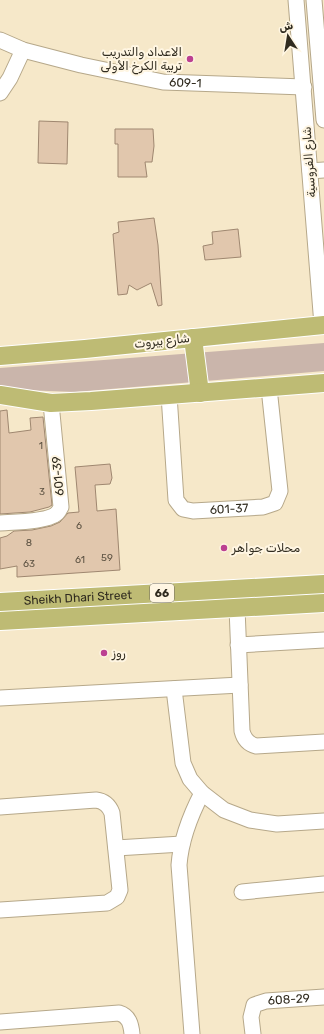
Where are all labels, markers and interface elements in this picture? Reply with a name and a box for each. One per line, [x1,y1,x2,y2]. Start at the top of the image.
north arrow [268,16,308,56]
text: ش [278,19,294,35]
place label: الاعداد والتدريب تربية الكرخ الأولى [101,45,182,75]
marker: الاعداد والتدريب تربية الكرخ الأولى [185,54,195,64]
street label: 609-1 [169,75,202,90]
street label: شارع الفروسية [300,126,320,198]
street label: شارع بيروت [134,331,191,353]
house number: 1 [39,440,43,452]
street label: 601-39 [49,456,67,496]
house number: 3 [39,486,45,498]
street label: 601-37 [209,501,249,517]
house number: 6 [76,520,82,532]
house number: 8 [26,537,32,549]
place label: محلات جواهر [231,541,300,556]
marker: محلات جواهر [219,543,229,553]
house number: 59 [101,552,113,564]
house number: 61 [75,554,85,566]
house number: 63 [23,558,35,570]
road number: 66 [150,584,174,602]
street label: Sheikh Dhari Street [23,588,133,608]
place label: روز [111,646,126,661]
marker: روز [99,648,109,658]
street label: 608-29 [267,991,310,1008]

